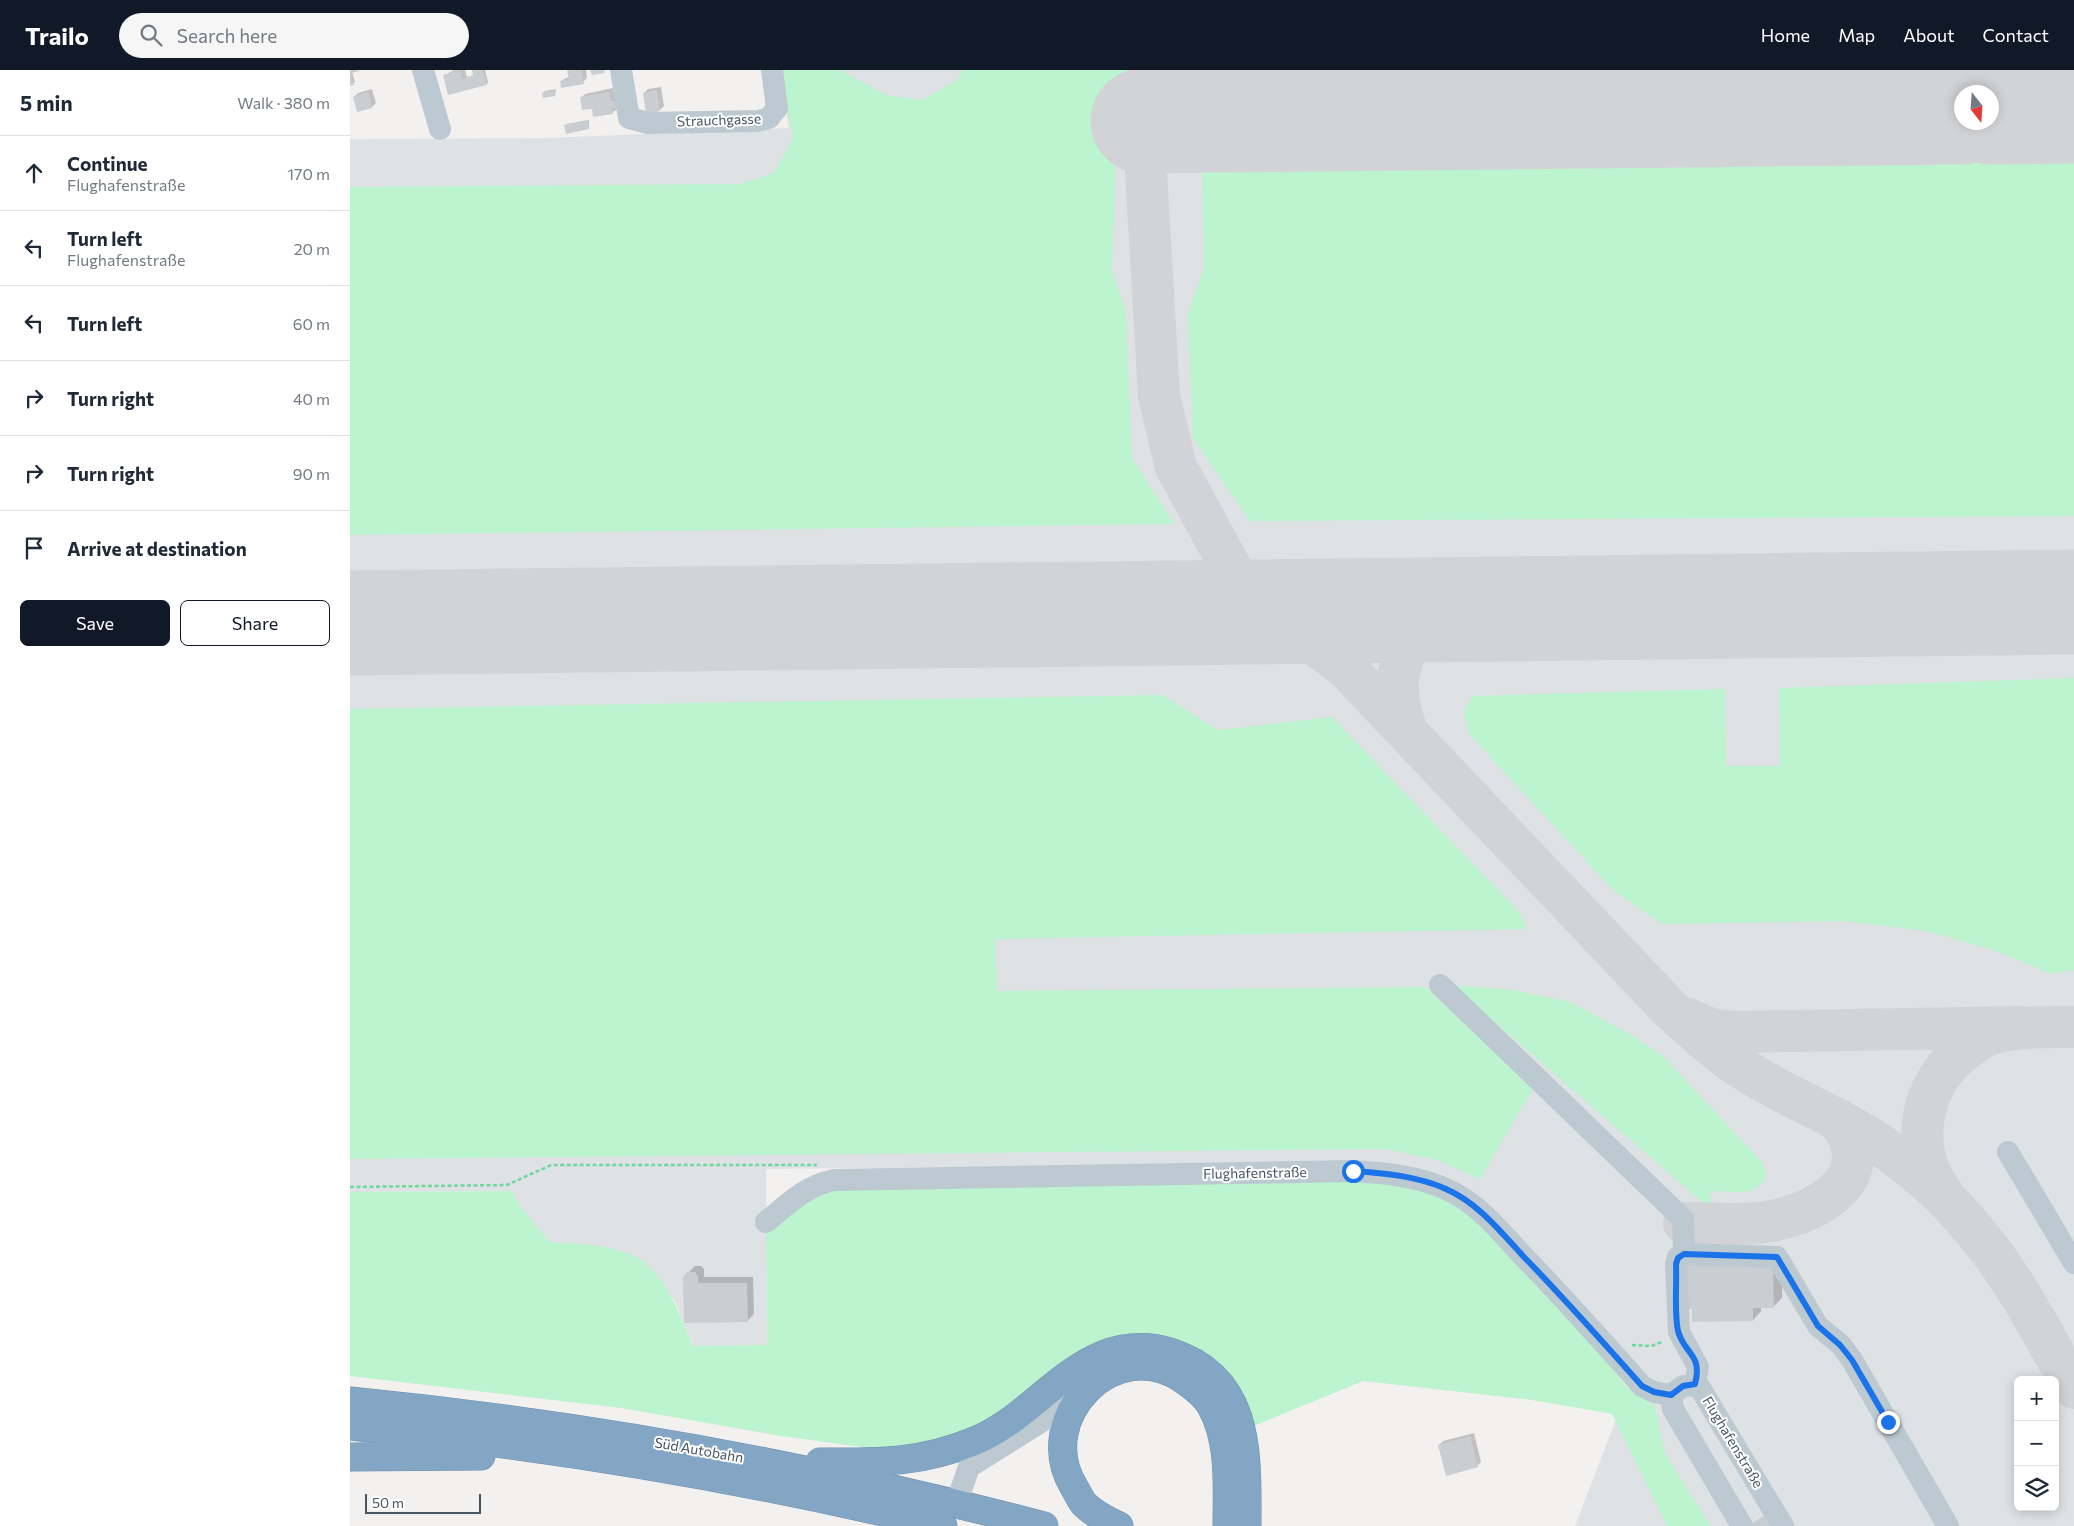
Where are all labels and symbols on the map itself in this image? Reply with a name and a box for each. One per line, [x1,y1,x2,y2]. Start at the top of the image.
north arrow [1954,85,1999,130]
street label: Strauchgasse [677,110,761,129]
route start [1342,1160,1365,1183]
street label: Flughafenstraße [1203,1163,1307,1182]
street label: Flughafenstraße [1699,1393,1767,1491]
route end [1877,1411,1900,1434]
street label: Süd Autobahn [653,1433,745,1466]
scale bar [365,1491,481,1514]

